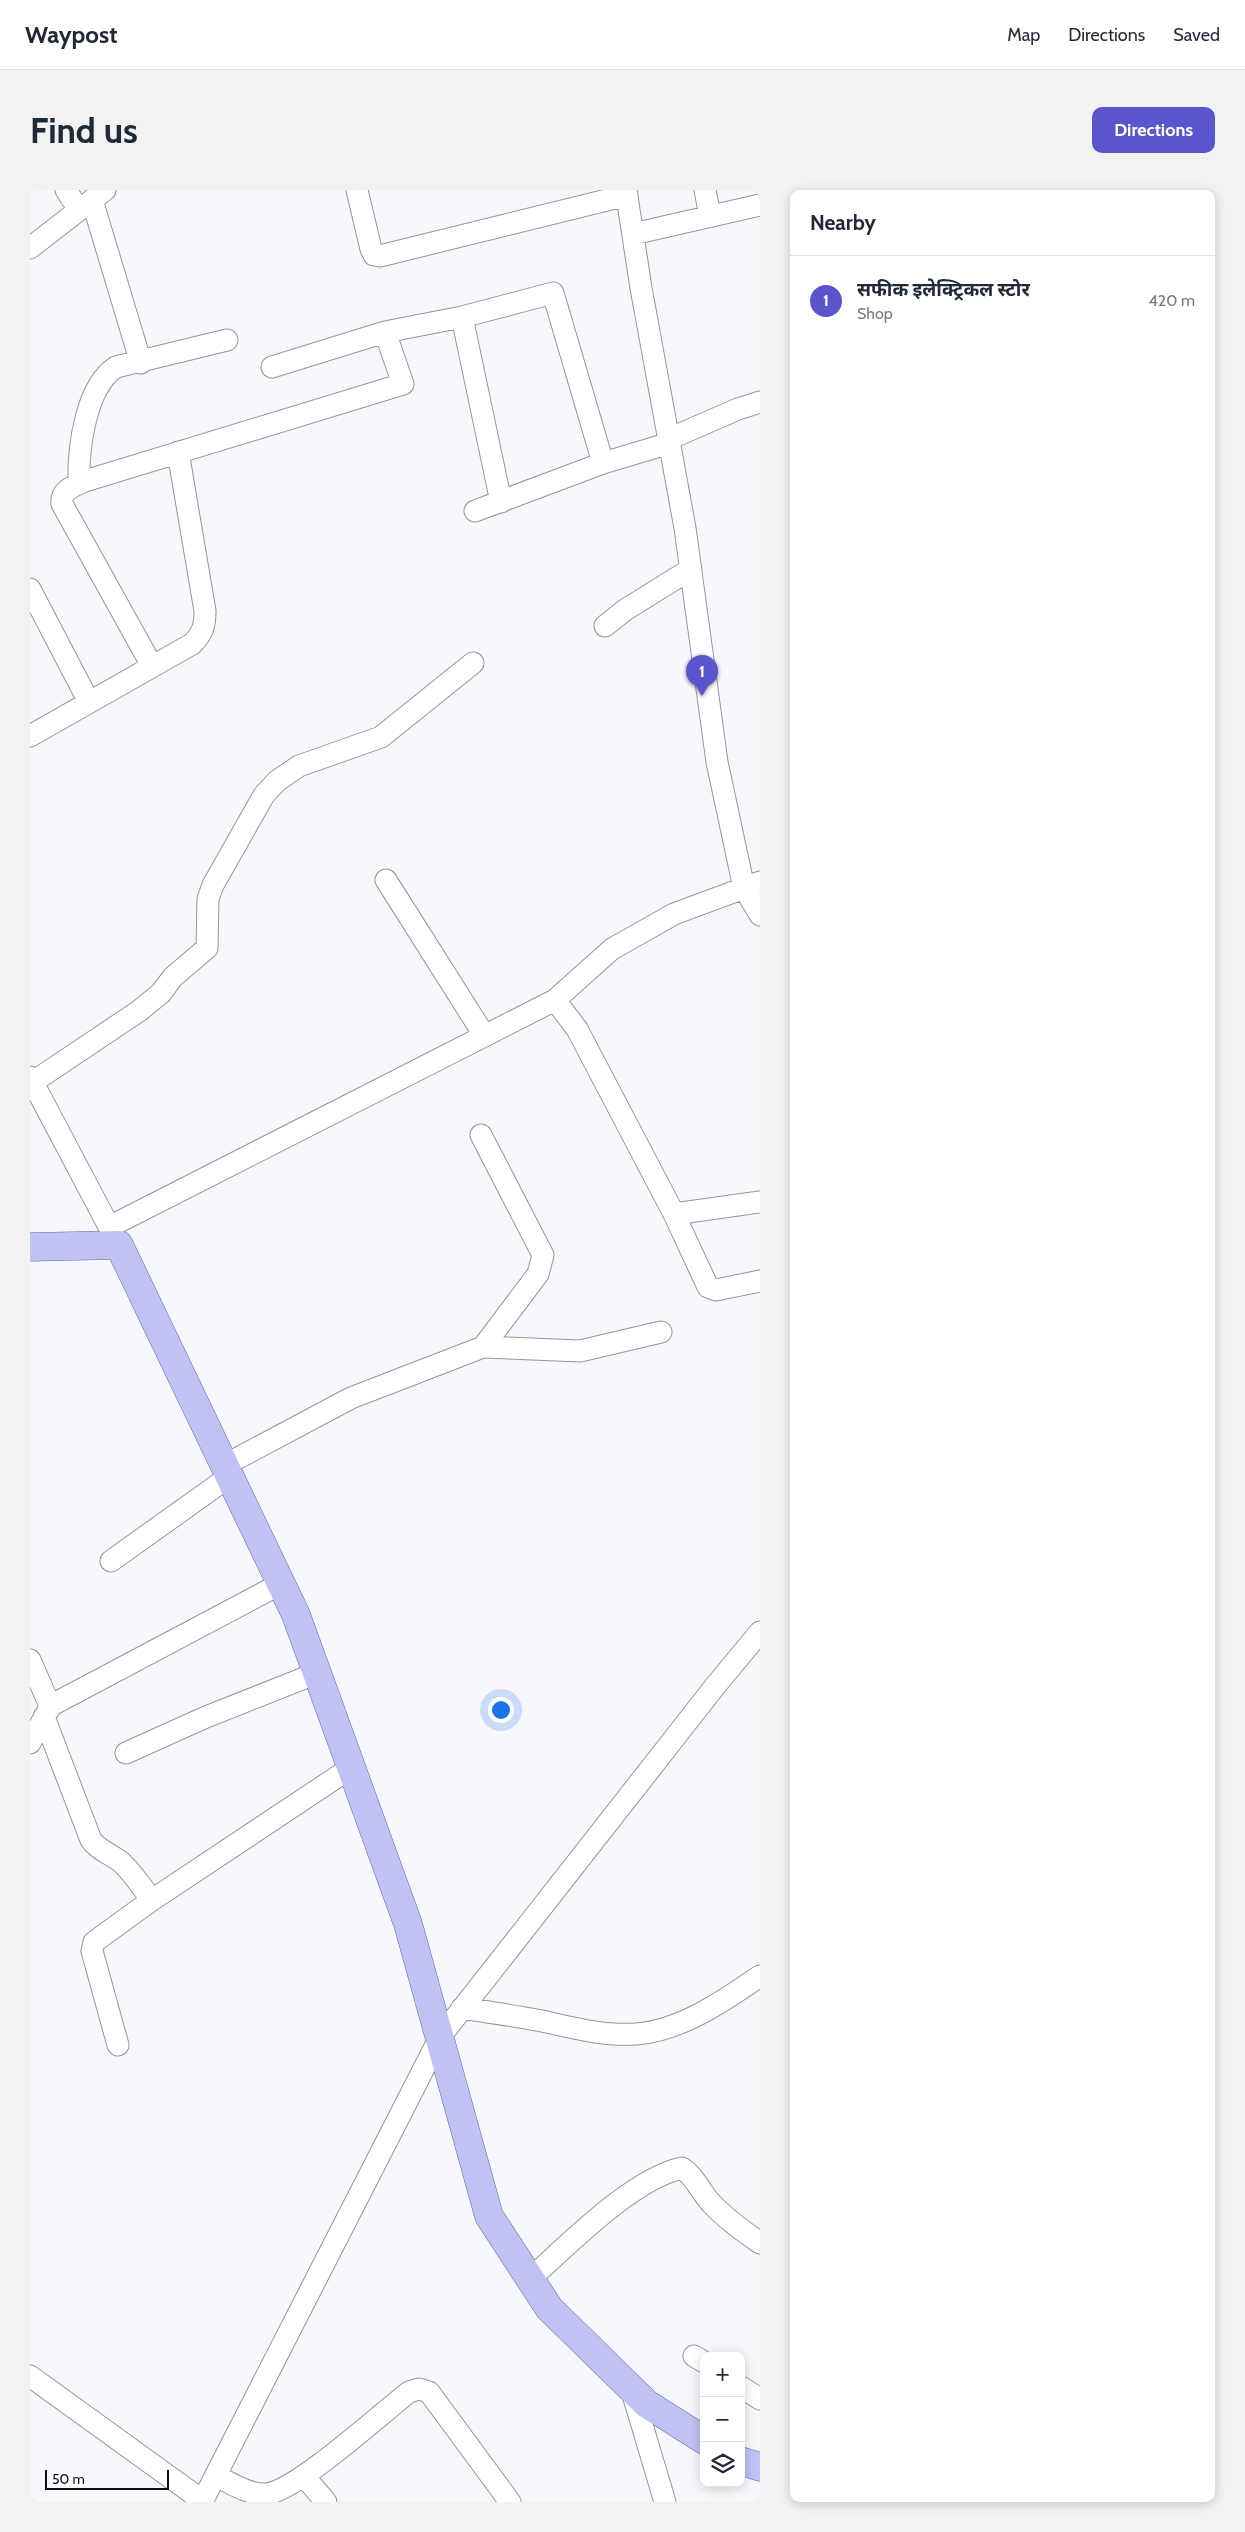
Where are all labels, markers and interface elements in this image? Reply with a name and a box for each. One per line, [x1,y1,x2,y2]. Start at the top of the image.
text: Waypost [25,20,117,49]
text: Map [1007,24,1040,46]
text: Directions [1068,24,1145,46]
text: Saved [1173,24,1220,46]
button: Directions [1092,107,1215,153]
text: Find us [30,109,138,152]
text: Nearby [810,210,876,235]
text: सफीक इलेक्ट्रिकल स्टोर [857,278,1030,301]
text: 1 [823,291,829,310]
text: 420 m [1149,291,1195,310]
text: Shop [857,304,893,323]
pin: 1 [686,655,718,696]
your location [488,1697,514,1723]
map controls [700,2352,745,2487]
button: + [700,2352,745,2397]
button: − [700,2397,745,2442]
button: layers [700,2442,745,2487]
scale bar [45,2467,169,2490]
text: 50 m [52,2470,85,2488]

